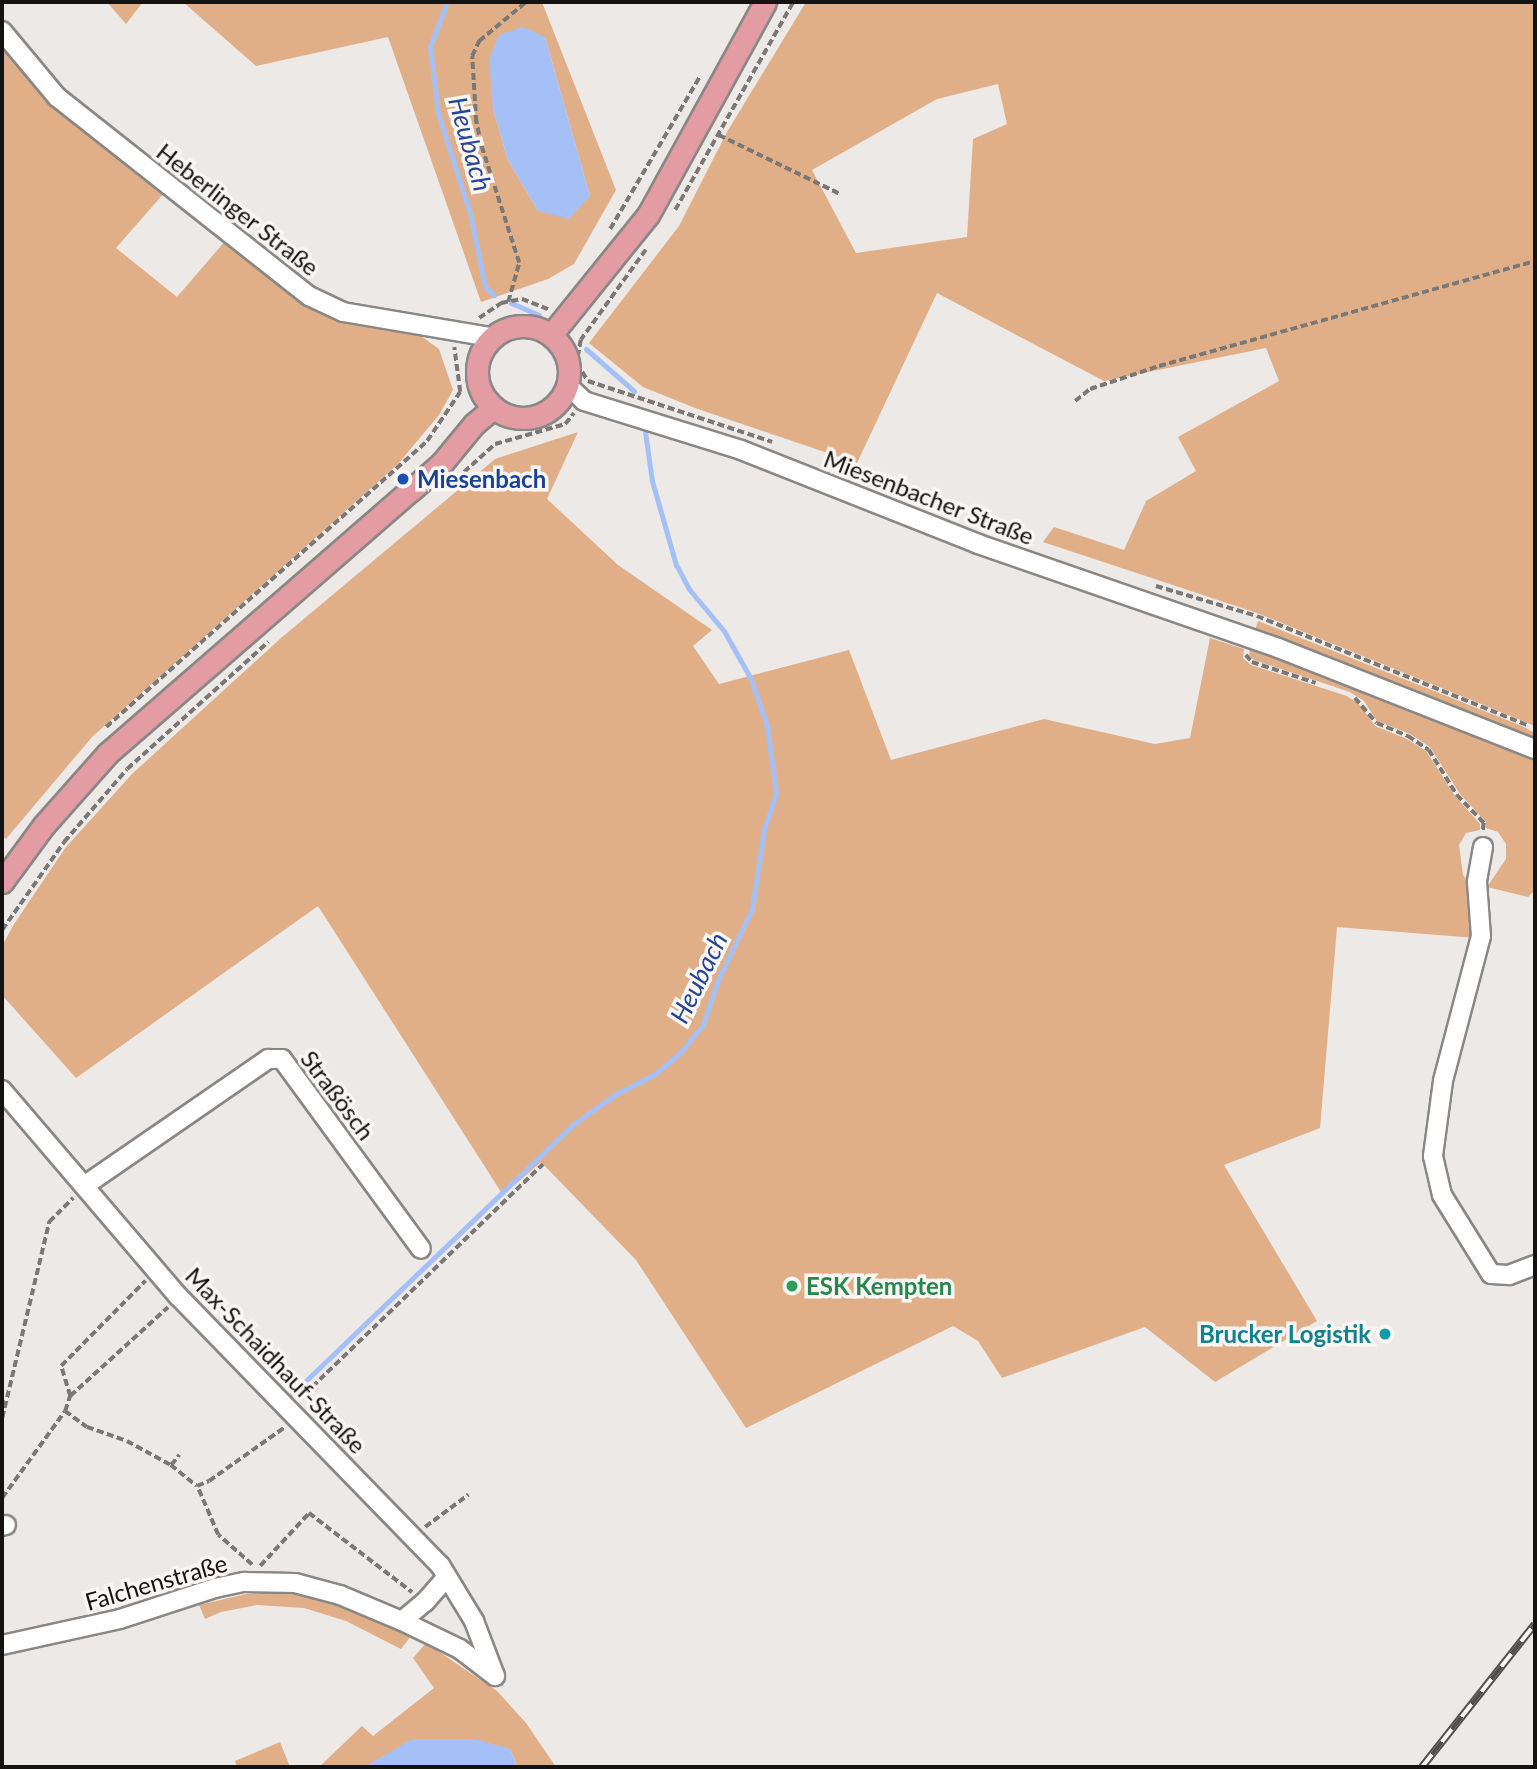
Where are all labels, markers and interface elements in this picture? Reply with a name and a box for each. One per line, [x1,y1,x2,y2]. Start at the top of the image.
water label: Heubach [442,93,498,195]
street label: Heberlinger Straße [151,137,325,281]
street label: Miesenbacher Straße [820,444,1038,550]
place label: Miesenbach [417,465,546,493]
marker: Miesenbach [395,471,411,487]
water label: Heubach [664,928,734,1028]
street label: Straßösch [295,1045,381,1145]
street label: Max-Schaidhauf-Straße [180,1261,372,1459]
place label: ESK Kempten [806,1272,952,1300]
marker: ESK Kempten [784,1278,800,1294]
place label: Brucker Logistik [1198,1320,1371,1348]
marker: Brucker Logistik [1377,1326,1393,1342]
street label: Falchenstraße [82,1548,230,1616]

